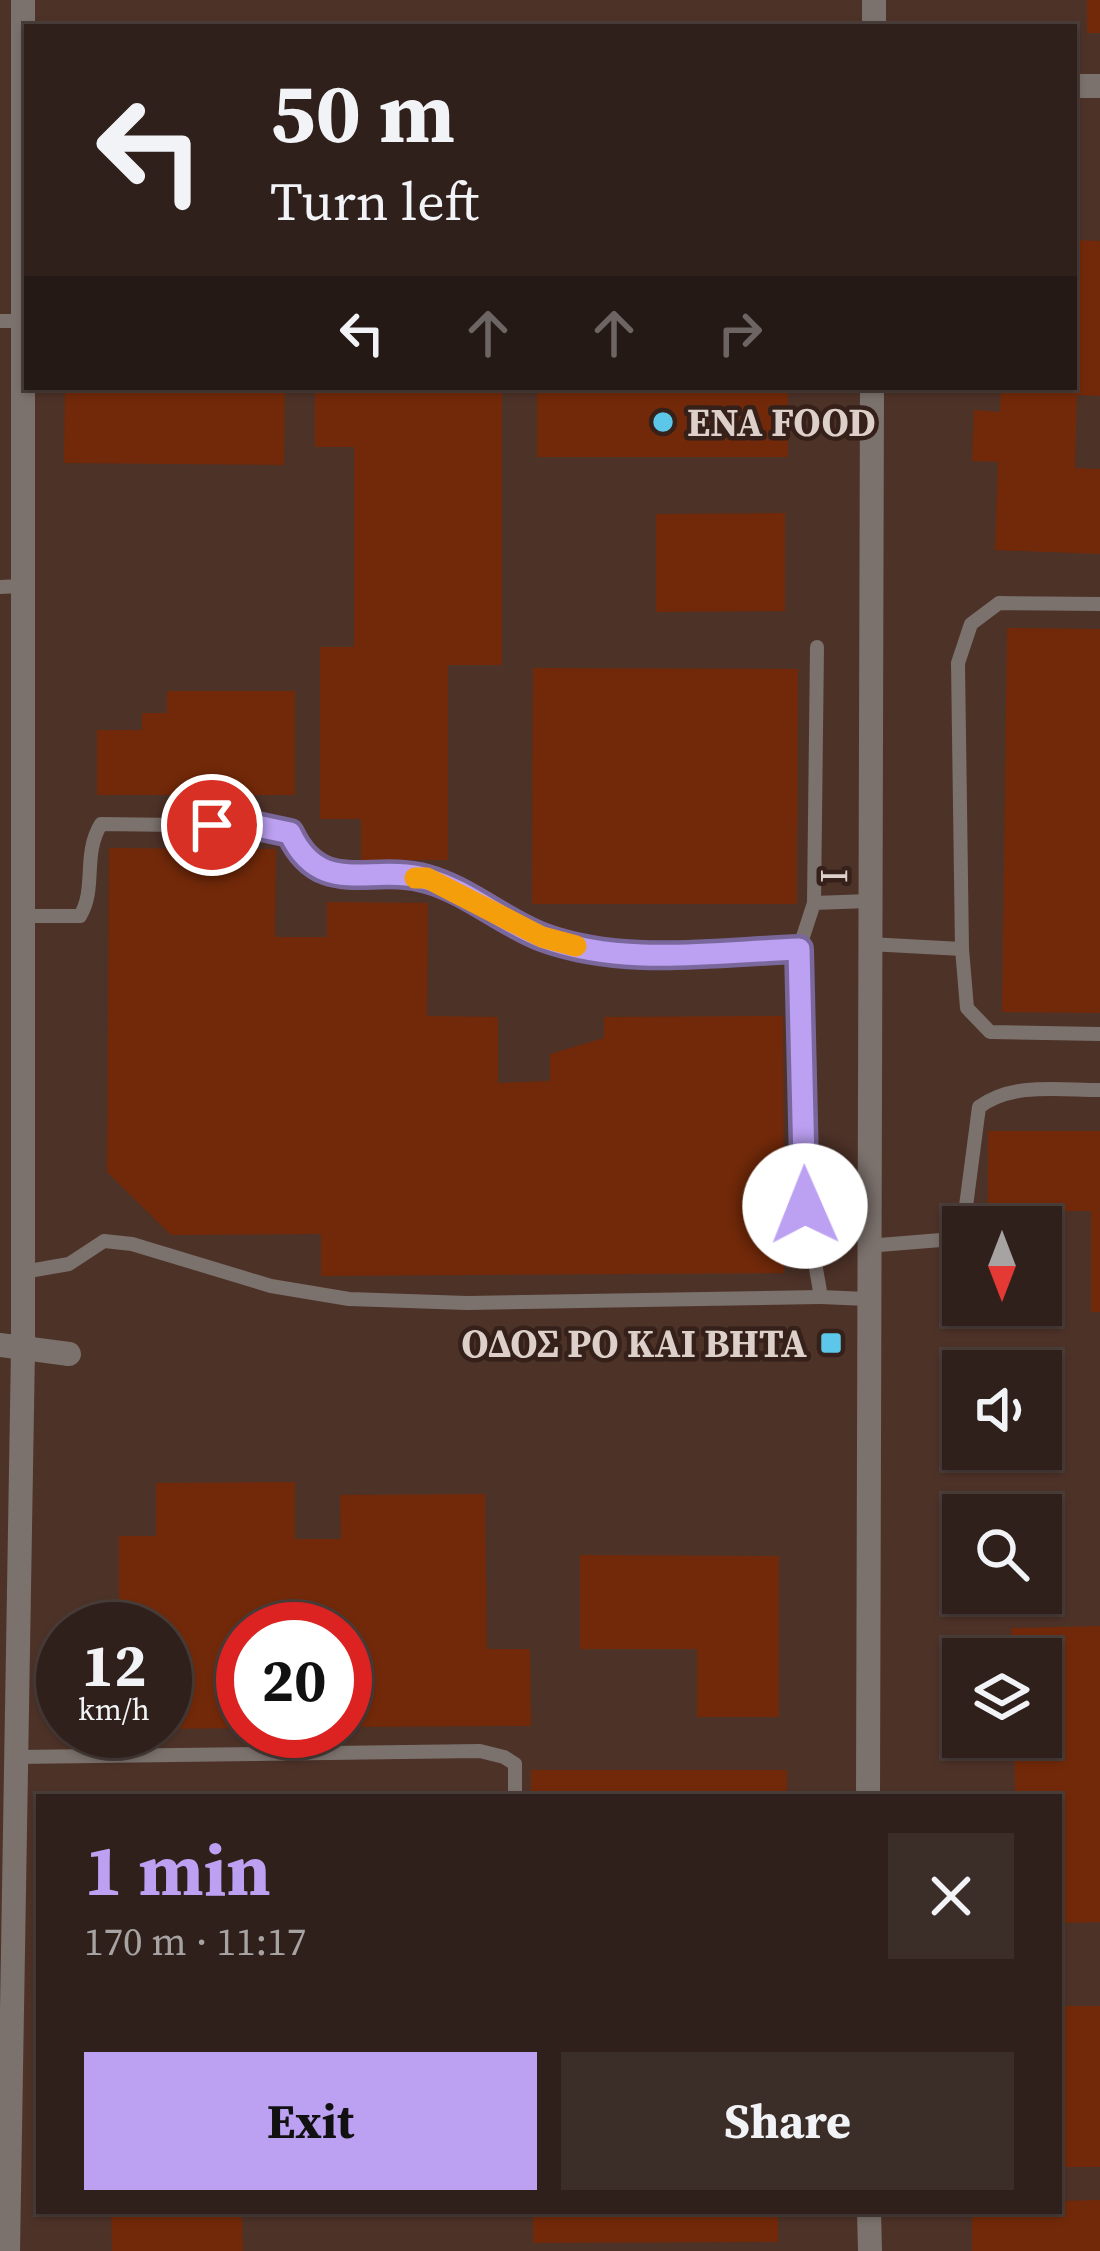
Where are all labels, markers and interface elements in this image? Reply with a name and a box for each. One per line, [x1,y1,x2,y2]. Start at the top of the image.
text: 50 m [270,55,455,170]
icon: left [72,72,228,228]
text: Turn left [270,164,479,238]
icon: left [329,300,395,366]
icon: ahead [455,300,521,366]
icon: ahead [581,300,647,366]
icon: right [707,300,773,366]
place label: ENA FOOD [687,396,876,449]
marker: ENA FOOD [650,409,676,435]
pin [161,774,263,876]
icon: arrive [179,792,245,858]
street label: Ι [807,869,860,883]
position arrow [742,1143,868,1269]
north arrow [942,1206,1062,1326]
map controls [942,1206,1062,1758]
place label: ΟΔΟΣ ΡΟ ΚΑΙ ΒΗΤΑ [461,1317,807,1370]
marker: ΟΔΟΣ ΡΟ ΚΑΙ ΒΗΤΑ [818,1330,844,1356]
button: sound [942,1350,1062,1470]
button: search [942,1494,1062,1614]
speed limit sign: 20 [216,1602,372,1758]
text: 12 [81,1624,147,1706]
button: layers [942,1638,1062,1758]
text: km/h [78,1689,150,1730]
text: 1 min [84,1820,271,1919]
button: close [888,1833,1014,1959]
text: 170 m · 11:17 [84,1915,306,1968]
button: Exit [84,2052,537,2190]
button: Share [561,2052,1014,2190]

